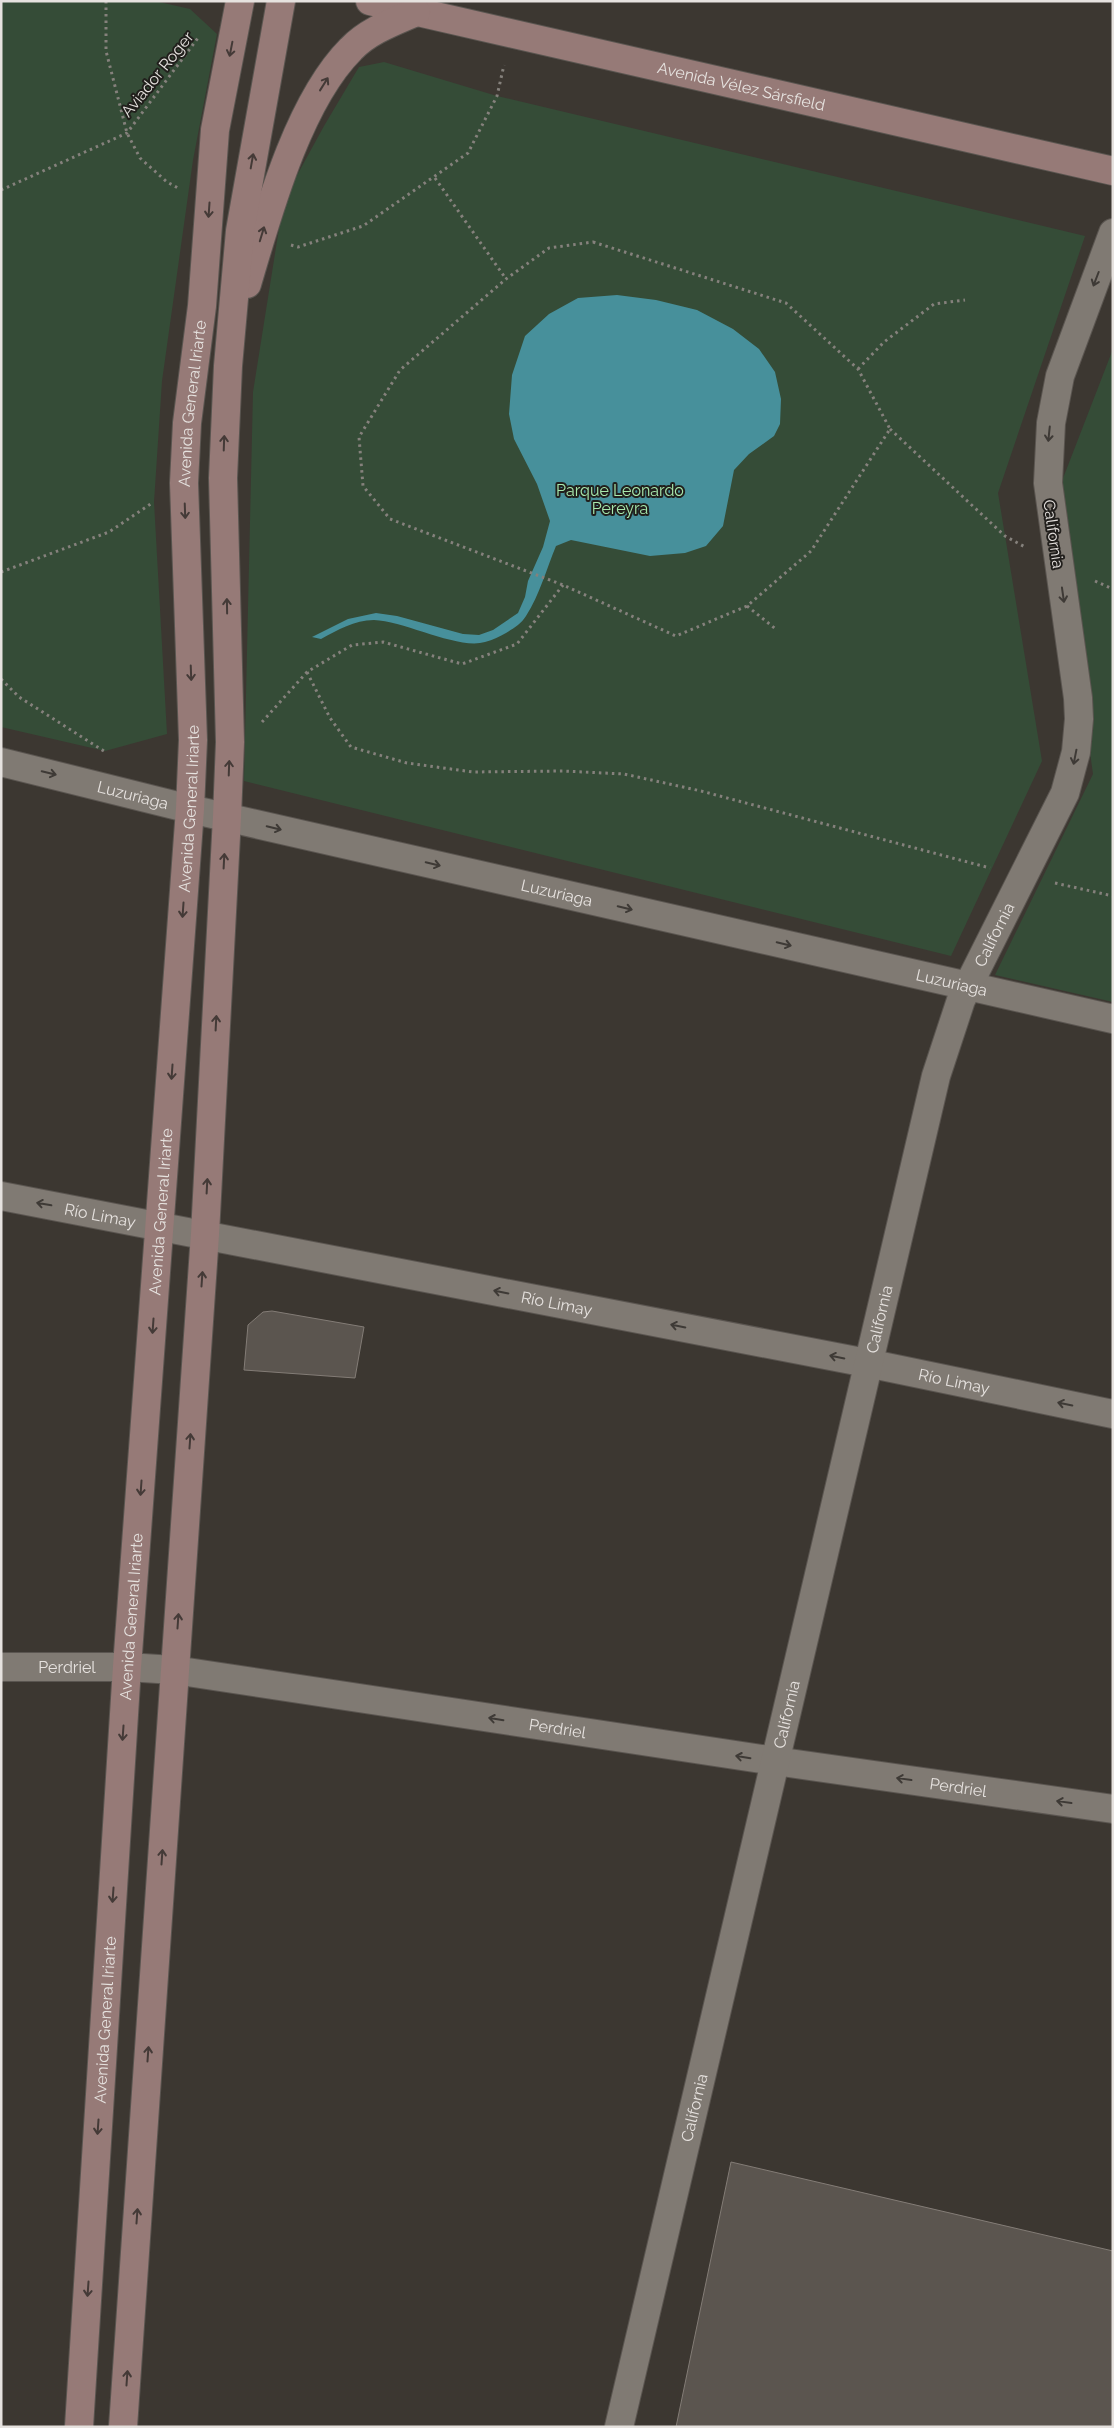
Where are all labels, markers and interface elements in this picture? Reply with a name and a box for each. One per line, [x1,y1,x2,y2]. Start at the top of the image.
street label: Aviador Roger [117,27,198,121]
one-way arrow [226,41,235,57]
street label: Avenida Vélez Sársfield [656,58,827,115]
one-way arrow [319,77,329,91]
one-way arrow [248,153,258,169]
one-way arrow [204,201,213,217]
one-way arrow [258,226,268,242]
one-way arrow [1091,271,1100,286]
street label: Avenida General Iriarte [175,319,210,487]
one-way arrow [1045,426,1054,442]
one-way arrow [220,435,229,451]
park label: Parque Leonardo Pereyra [556,481,684,518]
street label: California [1039,498,1068,570]
one-way arrow [180,502,190,519]
one-way arrow [1058,587,1068,603]
one-way arrow [222,598,231,614]
one-way arrow [186,665,196,681]
street label: Avenida General Iriarte [175,725,203,893]
one-way arrow [1070,748,1079,764]
one-way arrow [224,760,234,776]
one-way arrow [40,769,56,778]
street label: Luzuriaga [95,777,170,813]
one-way arrow [266,823,282,833]
one-way arrow [220,853,229,869]
one-way arrow [424,860,440,869]
street label: Luzuriaga [519,876,594,910]
street label: California [970,899,1018,970]
one-way arrow [178,901,188,917]
one-way arrow [617,904,633,913]
one-way arrow [775,940,791,949]
street label: Luzuriaga [914,965,989,1000]
one-way arrow [211,1016,220,1032]
one-way arrow [167,1063,176,1079]
street label: Avenida General Iriarte [145,1128,177,1296]
one-way arrow [203,1178,212,1194]
one-way arrow [36,1198,52,1208]
street label: Río Limay [63,1199,138,1232]
one-way arrow [197,1272,206,1288]
street label: California [862,1283,897,1355]
one-way arrow [493,1287,509,1296]
street label: Río Limay [519,1288,594,1320]
one-way arrow [149,1318,158,1334]
one-way arrow [670,1321,686,1331]
one-way arrow [830,1352,846,1362]
street label: Río Limay [917,1365,992,1398]
one-way arrow [1057,1399,1073,1408]
one-way arrow [186,1434,195,1450]
one-way arrow [136,1480,146,1496]
street label: Avenida General Iriarte [116,1532,147,1701]
one-way arrow [173,1613,182,1629]
street label: Perdriel [38,1658,96,1677]
street label: California [770,1679,804,1750]
one-way arrow [488,1713,504,1723]
street label: Perdriel [528,1715,588,1742]
one-way arrow [119,1725,128,1741]
one-way arrow [735,1751,751,1761]
one-way arrow [896,1774,912,1784]
street label: Perdriel [928,1774,989,1801]
one-way arrow [1057,1797,1073,1807]
one-way arrow [157,1849,166,1865]
one-way arrow [109,1887,118,1903]
street label: Avenida General Iriarte [90,1936,120,2104]
one-way arrow [144,2046,153,2062]
street label: California [677,2072,712,2144]
one-way arrow [94,2119,103,2135]
one-way arrow [133,2208,142,2224]
one-way arrow [84,2281,93,2297]
one-way arrow [122,2370,131,2386]

